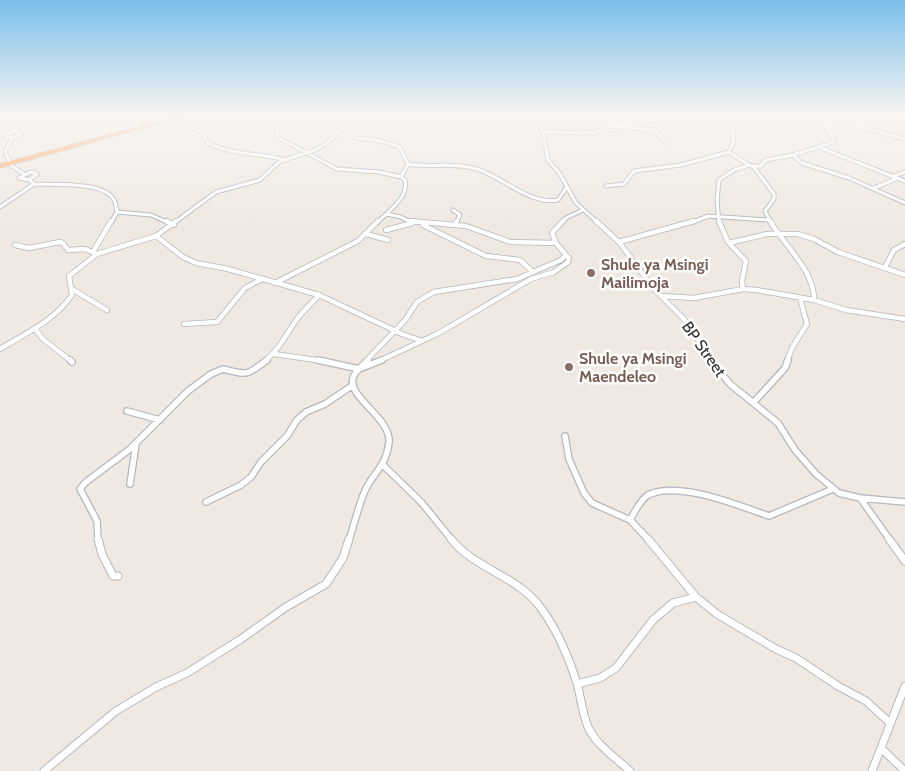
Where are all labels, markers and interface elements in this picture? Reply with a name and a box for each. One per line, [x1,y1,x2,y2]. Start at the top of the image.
place label: Shule ya Msingi Mailimoja [601,255,709,292]
marker: Shule ya Msingi Mailimoja [585,267,597,279]
street label: BP Street [678,318,730,381]
place label: Shule ya Msingi Maendeleo [579,349,687,386]
marker: Shule ya Msingi Maendeleo [563,361,575,373]

